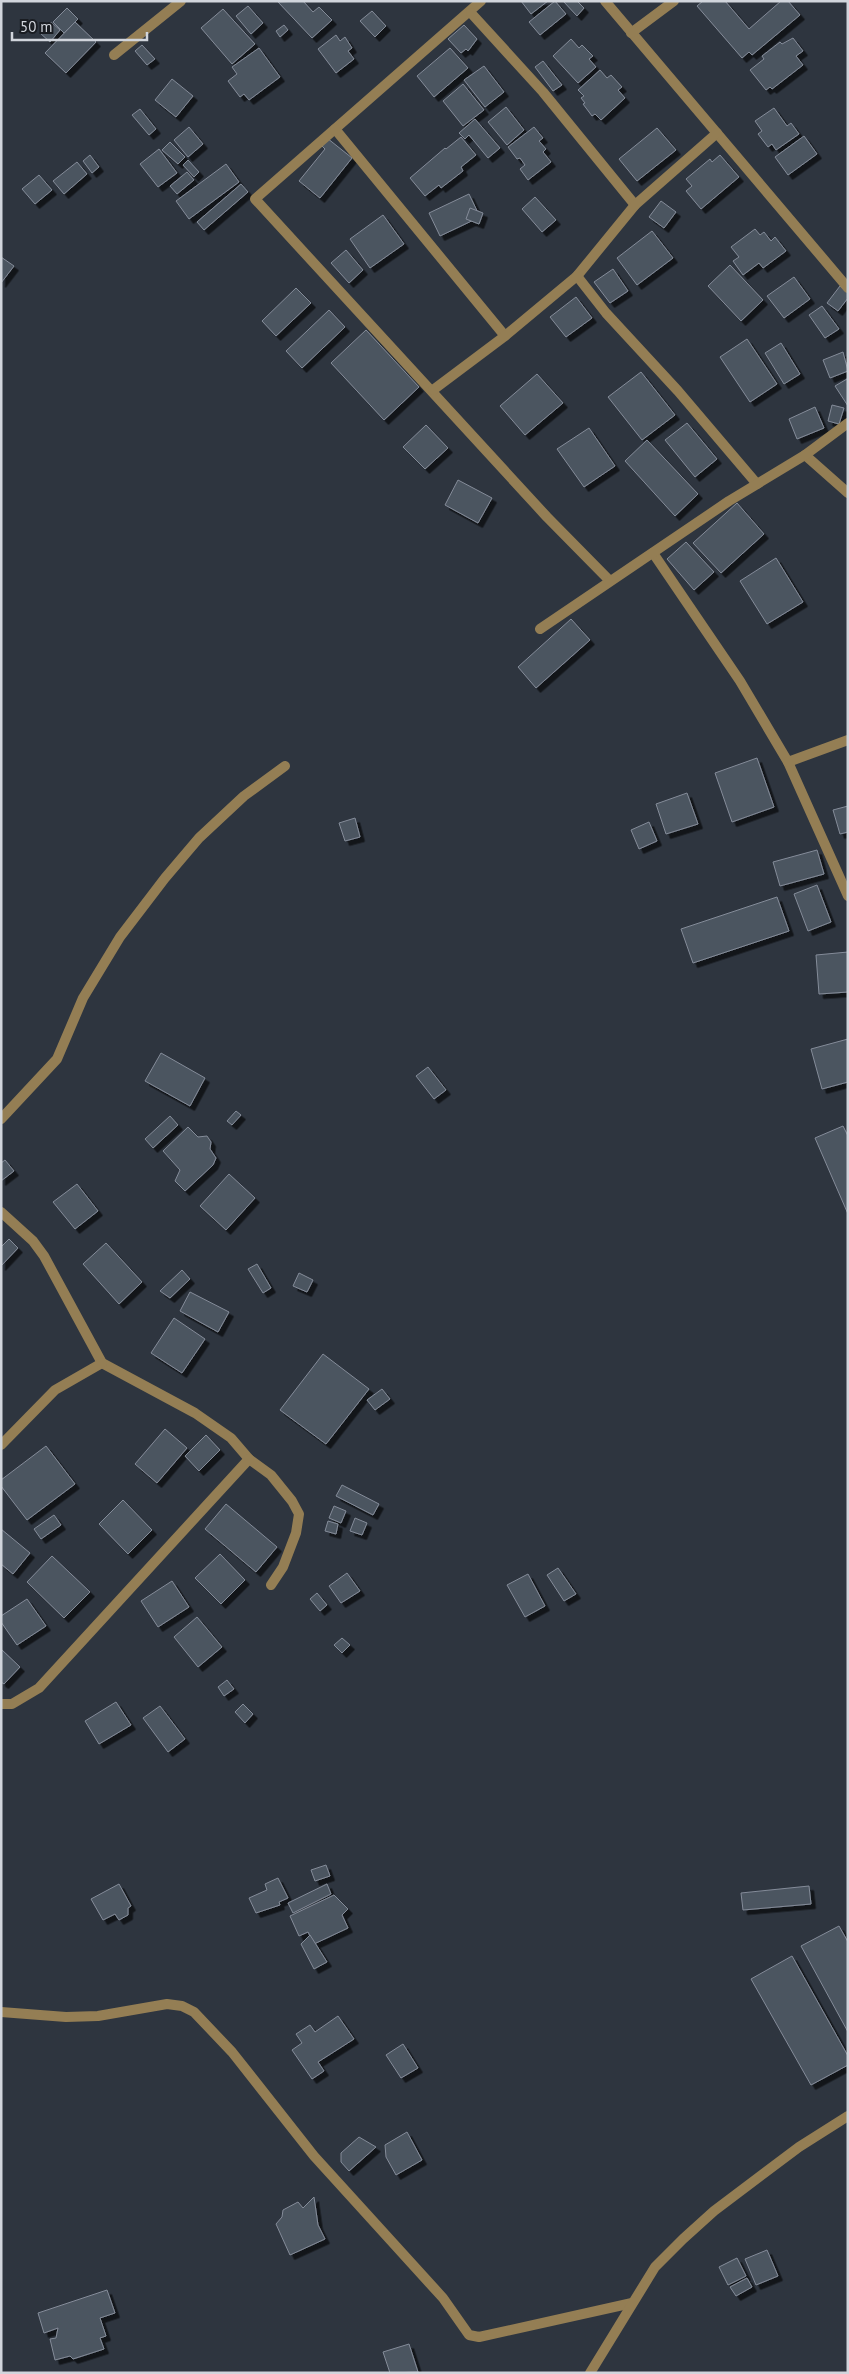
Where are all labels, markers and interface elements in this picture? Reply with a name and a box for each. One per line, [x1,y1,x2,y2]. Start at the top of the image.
scale bar [12,10,148,42]
text: 50 m [20,17,53,36]

